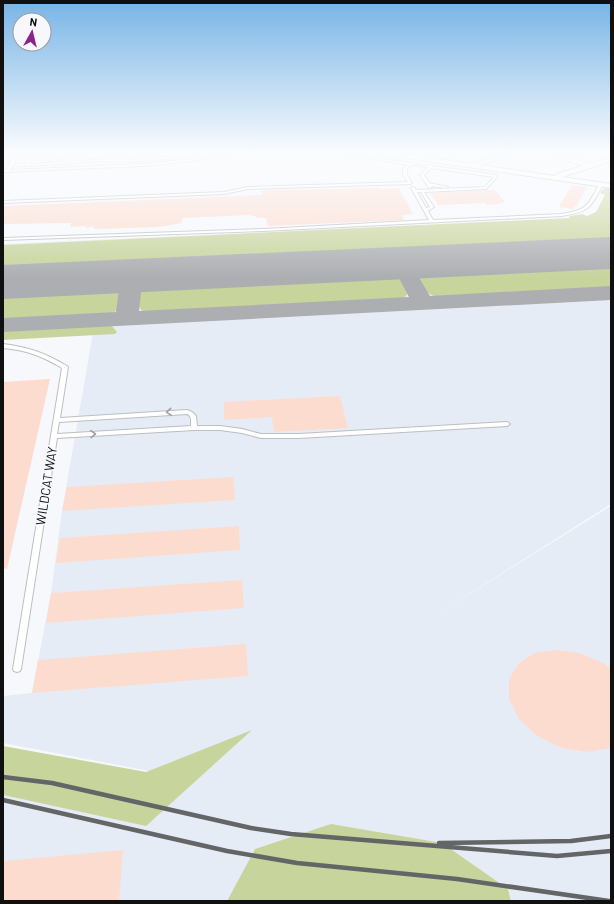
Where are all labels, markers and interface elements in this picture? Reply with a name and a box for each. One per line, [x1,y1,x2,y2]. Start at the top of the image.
north arrow [12,12,52,52]
text: N [29,15,38,29]
one-way arrow [166,408,172,417]
one-way arrow [90,429,96,438]
street label: WILDCAT WAY [32,445,60,527]

